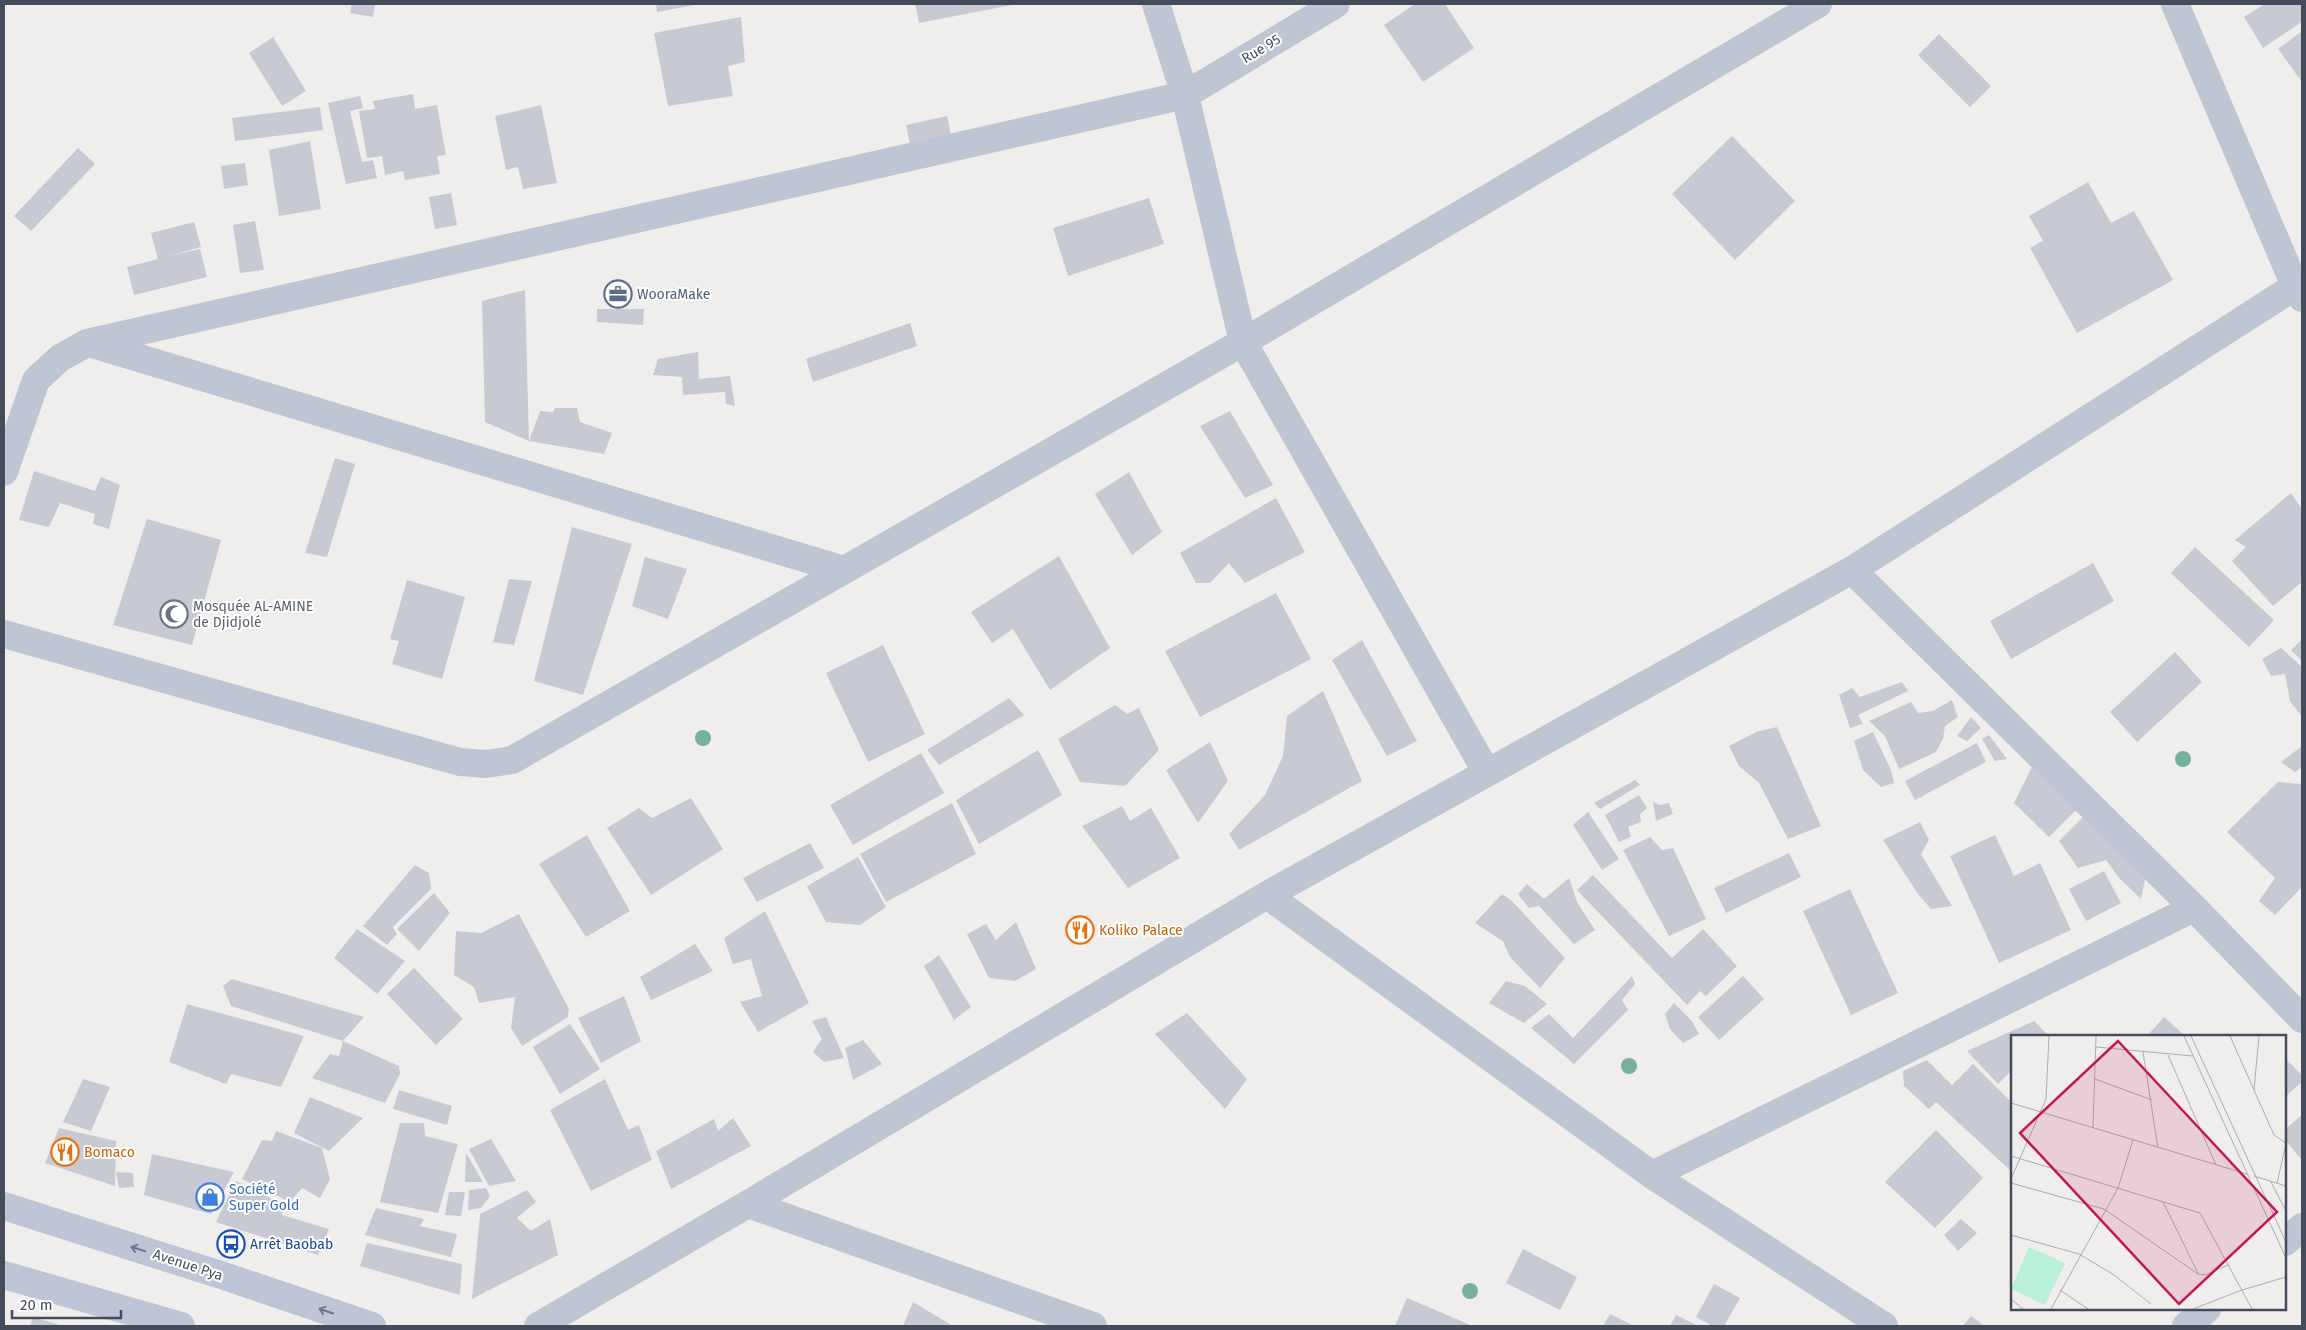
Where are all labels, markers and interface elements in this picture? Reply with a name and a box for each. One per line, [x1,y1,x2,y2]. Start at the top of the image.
street label: Rue 95 [1238,31,1284,67]
office icon: WooraMake [603,279,633,309]
place label: WooraMake [637,286,711,303]
place label: Mosquée AL-AMINE de Djidjolé [193,598,313,631]
mosque icon: Mosquée AL-AMINE de Djidjolé [159,599,189,629]
restaurant icon: Koliko Palace [1065,915,1095,945]
place label: Koliko Palace [1099,922,1183,939]
inset map [2011,1035,2286,1310]
restaurant icon: Bomaco [50,1137,80,1167]
place label: Bomaco [84,1144,135,1161]
place label: Société Super Gold [229,1181,299,1214]
shop icon: Société Super Gold [195,1182,225,1212]
bus stop icon: Arrêt Baobab [216,1229,246,1259]
place label: Arrêt Baobab [250,1236,333,1253]
one-way arrow [131,1244,147,1253]
street label: Avenue Pya [151,1246,225,1284]
scale bar [12,1288,121,1320]
text: 20 m [20,1296,53,1314]
one-way arrow [318,1305,334,1315]

